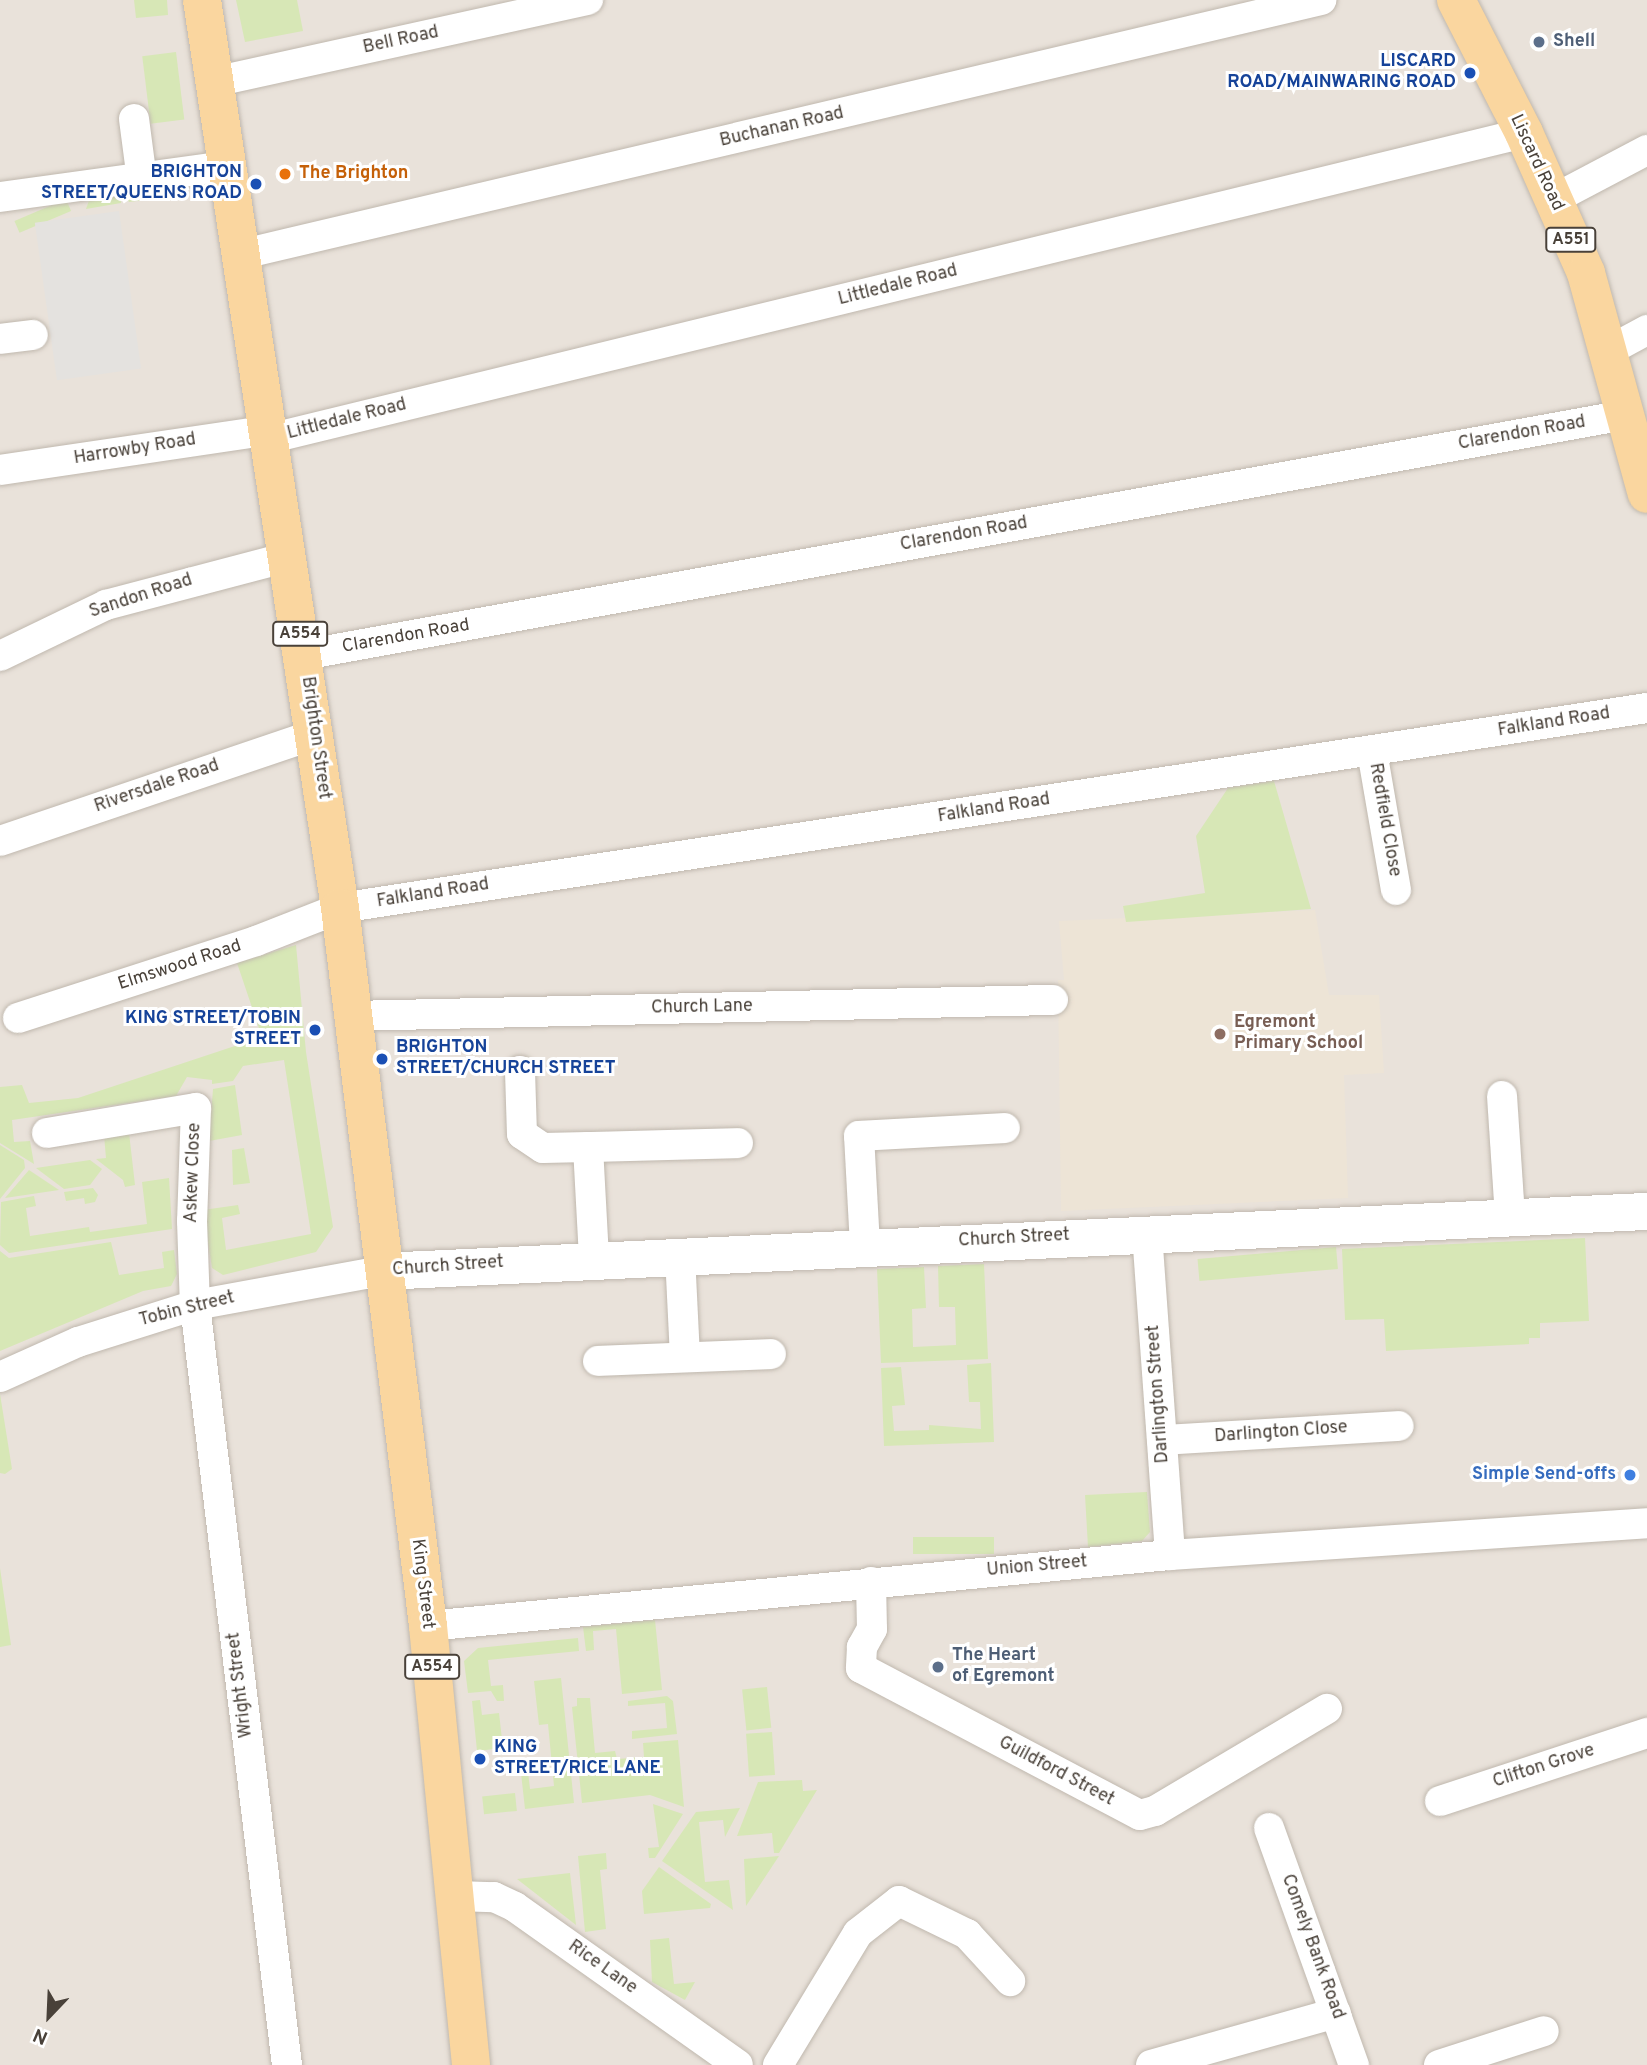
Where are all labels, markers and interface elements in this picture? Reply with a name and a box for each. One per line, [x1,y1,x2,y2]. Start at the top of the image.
street label: Bell Road [361,22,441,60]
place label: Shell [1553,31,1595,53]
marker: Shell [1531,34,1547,50]
place label: LISCARD ROAD/MAINWARING ROAD [1227,52,1456,94]
marker: LISCARD ROAD/MAINWARING ROAD [1462,65,1478,81]
street label: Buchanan Road [718,103,846,153]
street label: Liscard Road [1504,111,1568,215]
place label: BRIGHTON STREET/QUEENS ROAD [41,163,242,206]
place label: The Brighton [299,163,408,185]
marker: The Brighton [277,166,293,182]
marker: BRIGHTON STREET/QUEENS ROAD [248,176,264,192]
road number: A551 [1545,228,1597,252]
street label: Littledale Road [836,261,960,311]
street label: Littledale Road [285,395,409,445]
street label: Clarendon Road [1457,412,1587,456]
street label: Harrowby Road [72,430,198,470]
street label: Clarendon Road [899,513,1029,557]
street label: Sandon Road [87,570,195,624]
street label: Clarendon Road [341,615,471,659]
road number: A554 [272,622,328,646]
street label: Brighton Street [296,675,334,801]
street label: Falkland Road [1496,703,1612,743]
street label: Riversdale Road [92,756,222,818]
street label: Redfield Close [1363,761,1405,879]
street label: Falkland Road [936,789,1052,829]
street label: Falkland Road [375,874,491,914]
street label: Elmswood Road [116,936,244,996]
street label: Church Lane [651,996,753,1020]
place label: KING STREET/TOBIN STREET [125,1009,301,1052]
place label: Egremont Primary School [1234,1013,1363,1056]
marker: KING STREET/TOBIN STREET [307,1022,323,1038]
marker: Egremont Primary School [1212,1026,1228,1042]
place label: BRIGHTON STREET/CHURCH STREET [396,1038,615,1080]
marker: BRIGHTON STREET/CHURCH STREET [374,1051,390,1067]
street label: Askew Close [181,1122,207,1224]
street label: Church Street [958,1225,1070,1253]
street label: Church Street [392,1252,504,1282]
street label: Tobin Street [137,1288,237,1332]
street label: Darlington Street [1143,1324,1175,1464]
street label: Darlington Close [1214,1418,1348,1448]
place label: Simple Send-offs [1472,1464,1616,1486]
marker: Simple Send-offs [1622,1467,1638,1483]
street label: King Street [406,1538,438,1630]
street label: Union Street [986,1552,1088,1582]
street label: Wright Street [224,1631,258,1739]
place label: The Heart of Egremont [952,1646,1055,1688]
road number: A554 [404,1654,460,1680]
marker: The Heart of Egremont [930,1659,946,1675]
street label: Guildford Street [994,1732,1118,1812]
place label: KING STREET/RICE LANE [494,1738,661,1780]
street label: Clifton Grove [1490,1740,1598,1794]
marker: KING STREET/RICE LANE [472,1751,488,1767]
street label: Comely Bank Road [1276,1872,1348,2022]
street label: Rice Lane [563,1936,641,2000]
north arrow [14,1981,84,2051]
text: N [30,2022,52,2049]

